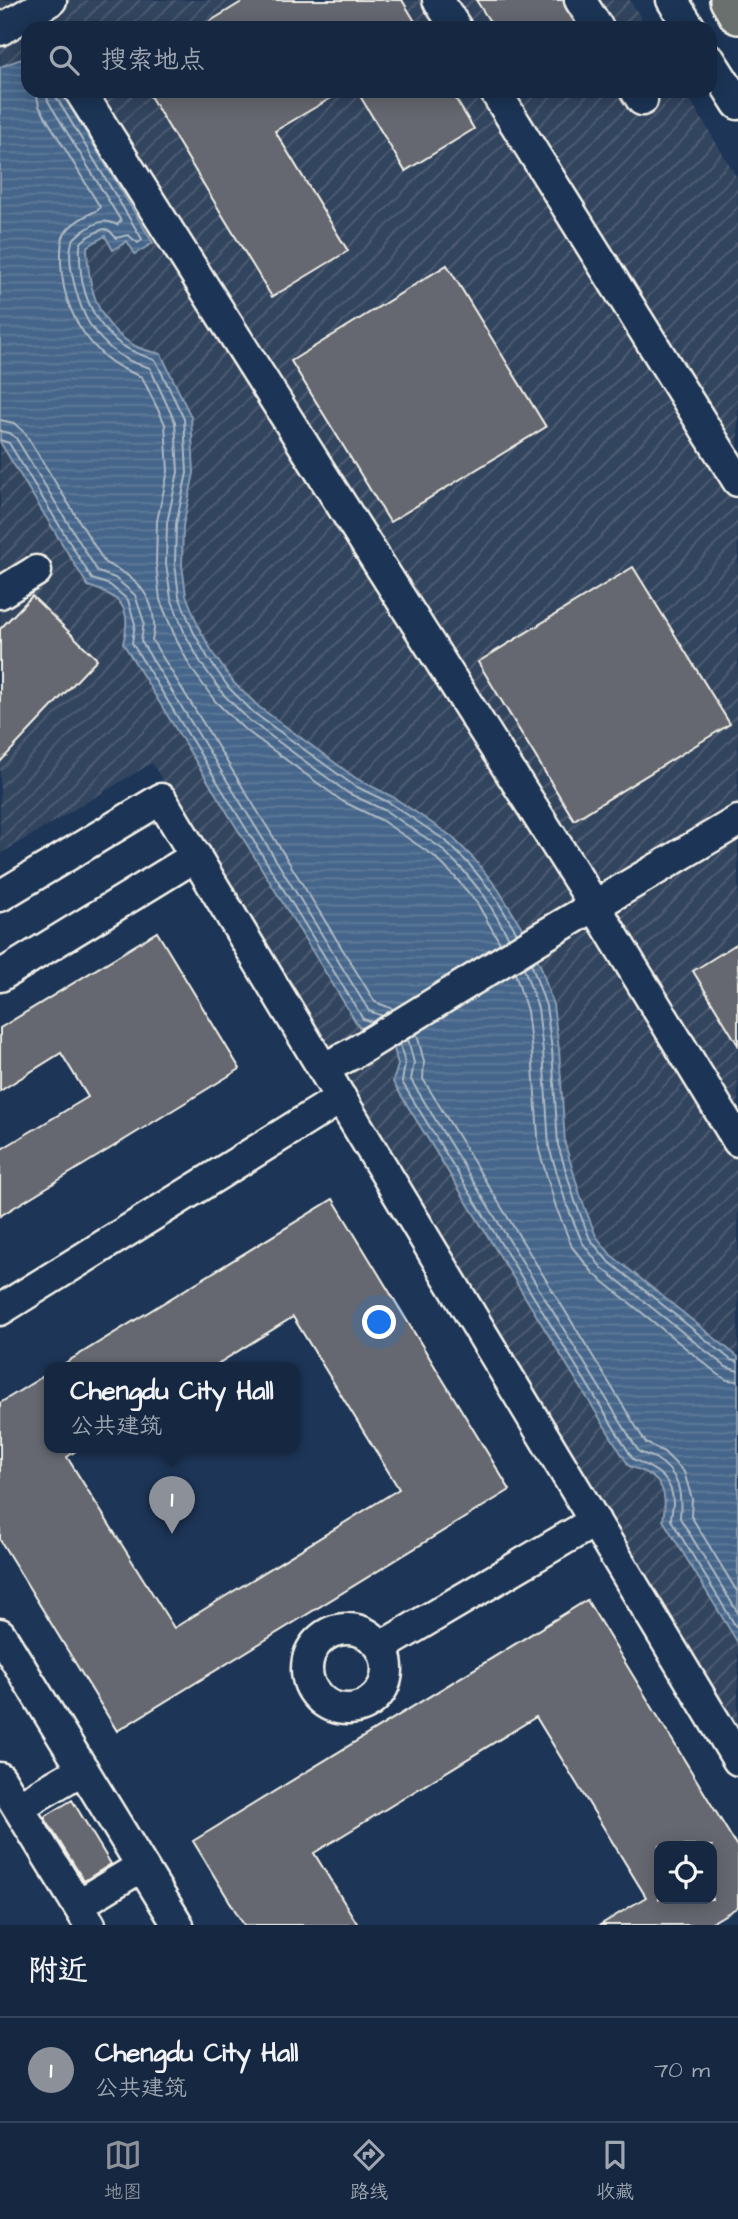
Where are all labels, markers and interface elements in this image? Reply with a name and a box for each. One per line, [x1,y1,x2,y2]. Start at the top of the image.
search box [21,21,717,98]
icon: search [45,41,83,79]
text: 搜索地点 [101,42,205,78]
your location [362,1305,396,1339]
popup [44,1362,300,1453]
text: Chengdu City Hall [70,1373,274,1409]
text: 公共建筑 [70,1410,162,1442]
pin: 1 [149,1476,195,1534]
map controls [654,1841,717,1904]
button: locate [654,1841,717,1904]
text: 附近 [28,1950,88,1992]
text: Chengdu City Hall [95,2035,298,2071]
text: 1 [50,2054,52,2086]
text: 70 m [654,2054,710,2086]
text: 公共建筑 [95,2072,187,2104]
tab: 地图 [104,2136,142,2206]
tab: 路线 [350,2136,388,2206]
tab: 收藏 [596,2136,634,2206]

